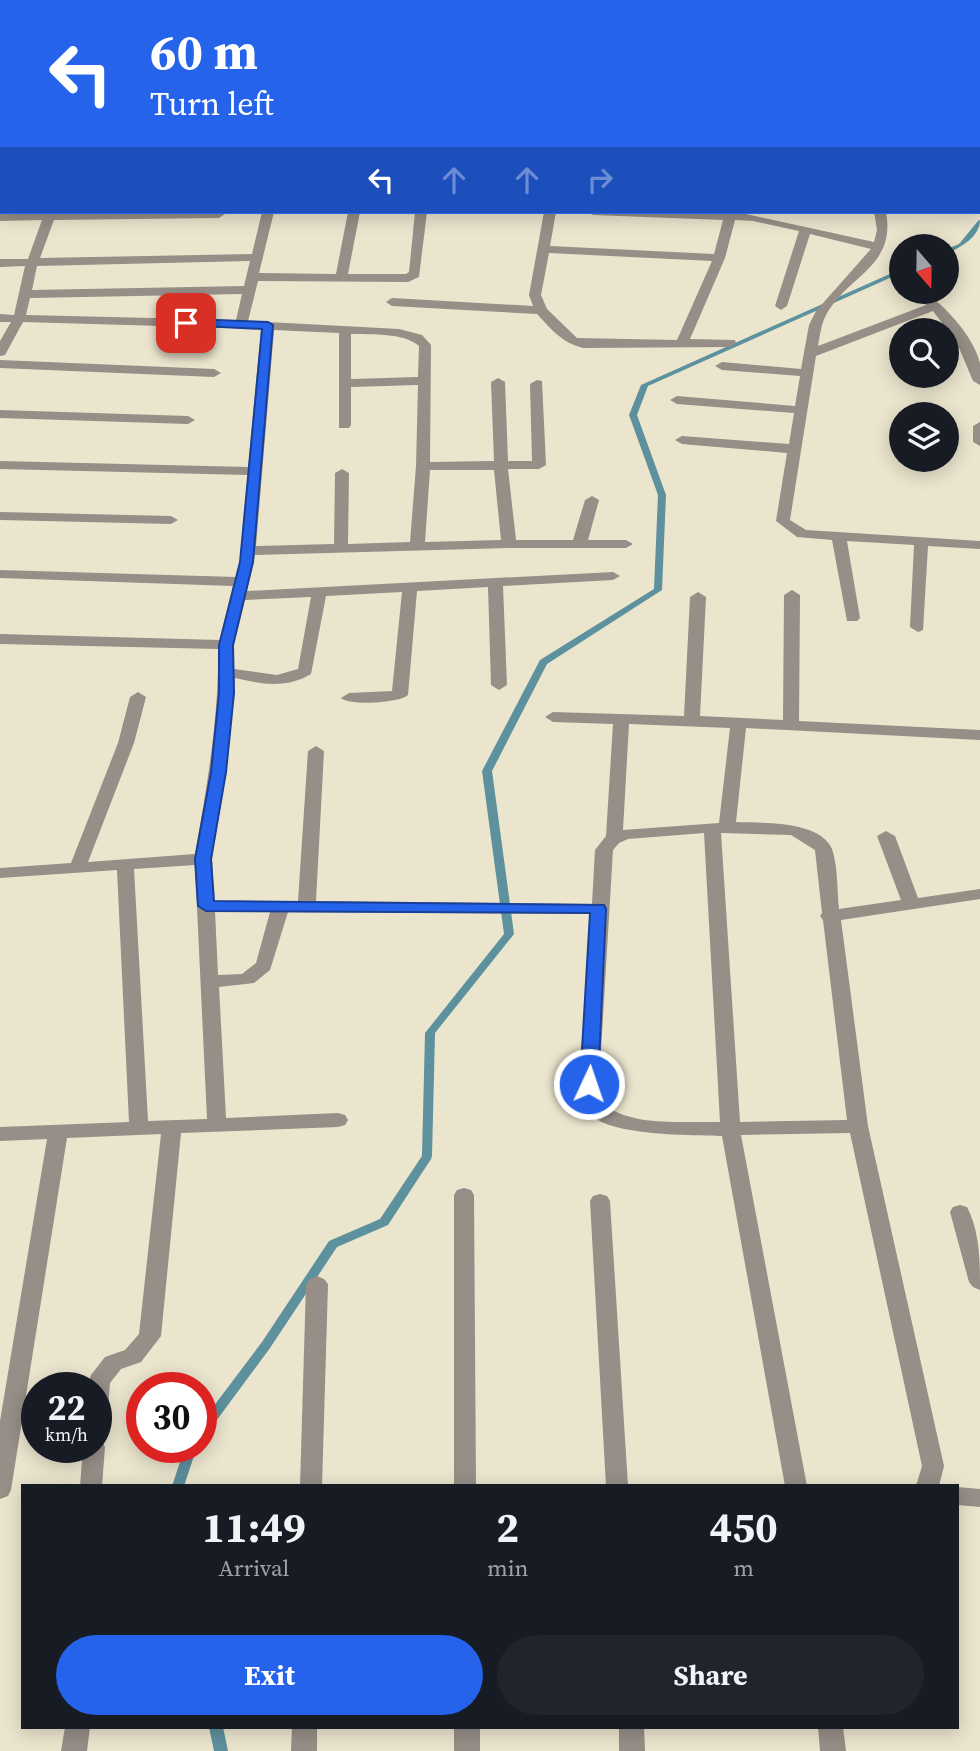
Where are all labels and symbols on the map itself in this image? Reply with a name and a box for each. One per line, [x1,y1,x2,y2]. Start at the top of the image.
north arrow [889,234,959,304]
pin [156,293,216,353]
position arrow [552,1047,626,1121]
speed limit sign: 30 [126,1372,217,1463]

